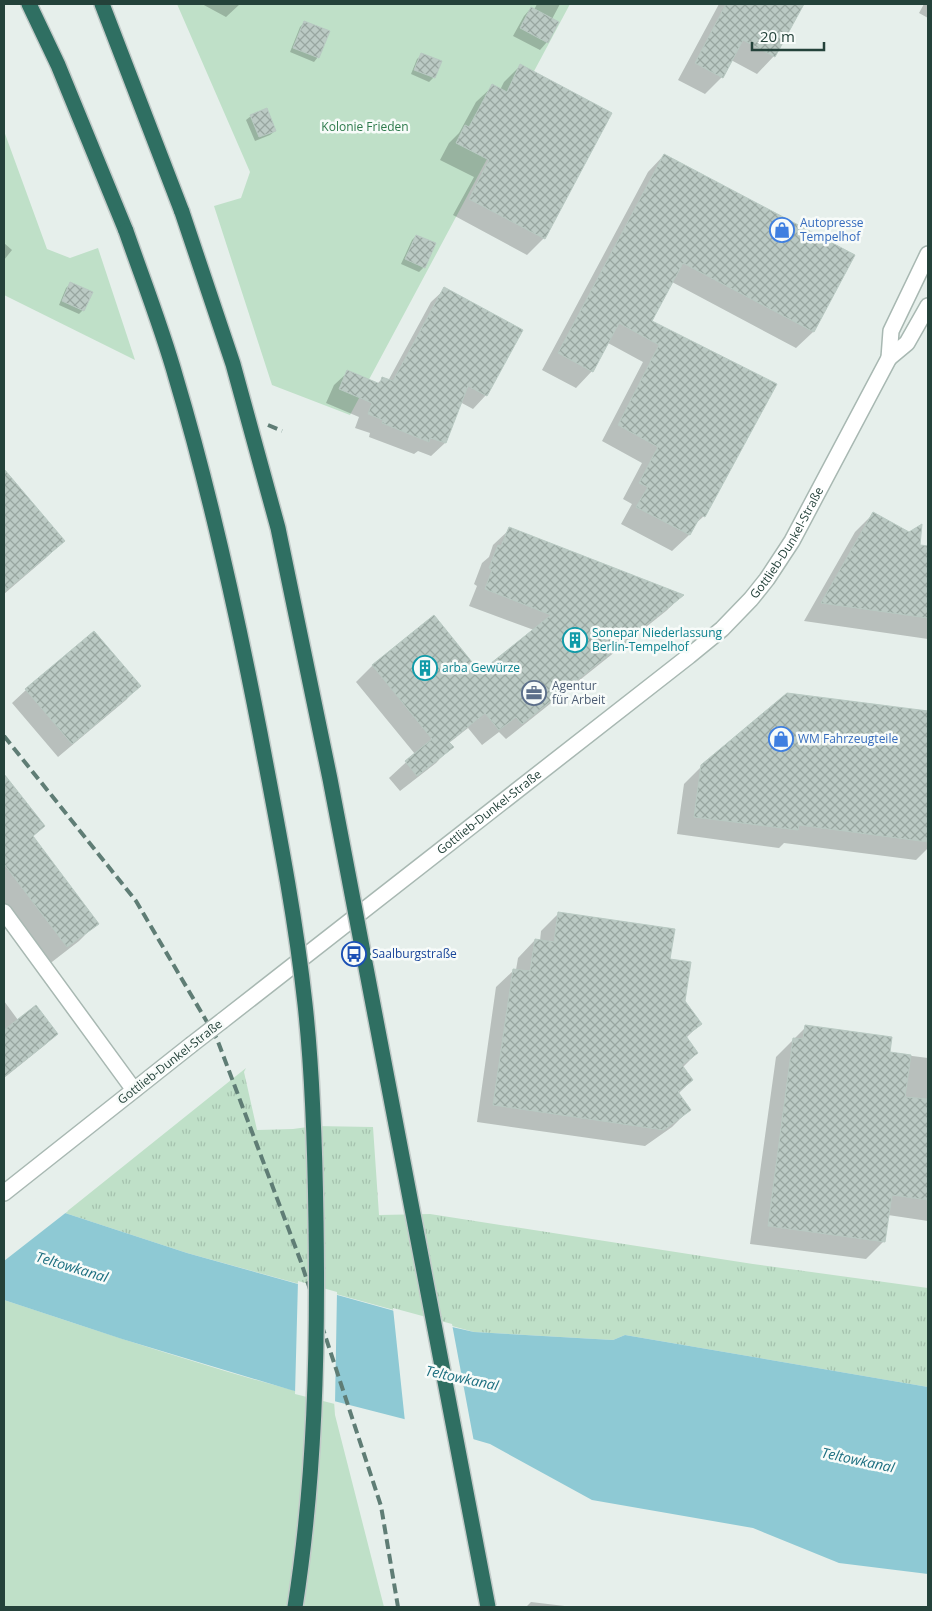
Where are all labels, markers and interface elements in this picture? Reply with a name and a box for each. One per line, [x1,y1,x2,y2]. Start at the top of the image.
scale bar [752,20,824,52]
text: 20 m [760,26,795,46]
park label: Kolonie Frieden [321,118,409,135]
place label: Autopresse Tempelhof [800,214,864,245]
shop icon: Autopresse Tempelhof [769,217,795,243]
street label: Gottlieb-Dunkel-Straße [746,483,827,602]
place label: Sonepar Niederlassung Berlin-Tempelhof [592,624,723,655]
building icon: Sonepar Niederlassung Berlin-Tempelhof [562,627,588,653]
building icon: arba Gewürze [412,655,438,681]
place label: arba Gewürze [442,659,520,676]
place label: Agentur für Arbeit [552,677,605,708]
office icon: Agentur für Arbeit [521,680,547,706]
shop icon: WM Fahrzeugteile [768,726,794,752]
place label: WM Fahrzeugteile [798,730,898,747]
street label: Gottlieb-Dunkel-Straße [433,765,545,858]
bus stop icon: Saalburgstraße [341,941,367,967]
place label: Saalburgstraße [372,945,457,962]
street label: Gottlieb-Dunkel-Straße [114,1015,226,1108]
water label: Teltowkanal [34,1247,111,1287]
water label: Teltowkanal [424,1360,501,1395]
water label: Teltowkanal [820,1442,897,1477]

